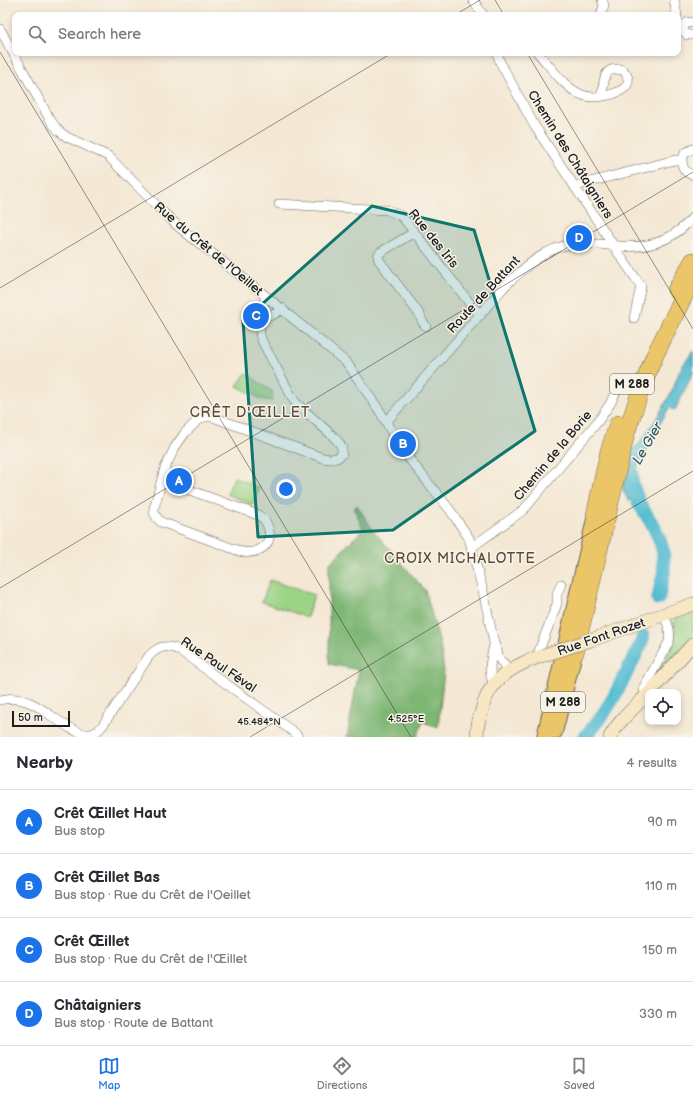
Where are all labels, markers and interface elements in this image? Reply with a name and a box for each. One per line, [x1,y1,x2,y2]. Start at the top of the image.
search box [12,12,681,56]
icon: search [26,23,48,45]
text: Search here [58,25,141,44]
street label: Chemin des Châtaigniers [524,87,617,222]
street label: Rue du Crêt de l'Oeillet [151,199,266,299]
street label: Rue des Iris [405,206,462,272]
pin: D [566,223,592,253]
street label: Route de Battant [444,253,524,337]
pin: C [243,301,269,331]
road number: M 288 [610,374,654,394]
district label: CRÊT D'ŒILLET [190,403,310,421]
street label: Chemin de la Borie [510,407,595,504]
water label: Le Gier [629,418,667,467]
pin: B [390,429,416,459]
pin: A [166,466,192,496]
your location [276,479,296,499]
district label: CROIX MICHALOTTE [384,550,536,567]
street label: Rue Font Rozet [555,614,647,659]
street label: Rue Paul Féval [178,634,259,696]
map controls [645,689,681,725]
button: locate [645,689,681,725]
road number: M 288 [541,692,585,712]
scale bar [12,709,70,728]
text: 50 m [18,711,43,724]
text: 4.525°E [388,713,425,725]
text: 45.484°N [237,716,281,728]
text: Nearby [16,753,73,773]
text: 4 results [627,755,677,771]
text: Crêt Œillet Haut [54,804,166,823]
text: A [25,814,33,830]
text: 90 m [648,814,677,830]
text: Bus stop [54,823,105,839]
text: Crêt Œillet Bas [54,868,160,887]
text: B [24,878,34,894]
text: 110 m [645,878,677,894]
text: Bus stop · Rue du Crêt de l'Oeillet [54,887,251,903]
text: Crêt Œillet [54,932,129,951]
text: C [24,942,34,958]
text: 150 m [643,942,677,958]
text: Bus stop · Rue du Crêt de l'Œillet [54,951,247,967]
text: Châtaigniers [54,996,141,1015]
text: D [24,1006,34,1022]
text: 330 m [639,1006,677,1022]
text: Bus stop · Route de Battant [54,1015,213,1031]
tab: Map [98,1055,120,1092]
tab: Directions [317,1055,367,1092]
tab: Saved [564,1055,595,1092]

